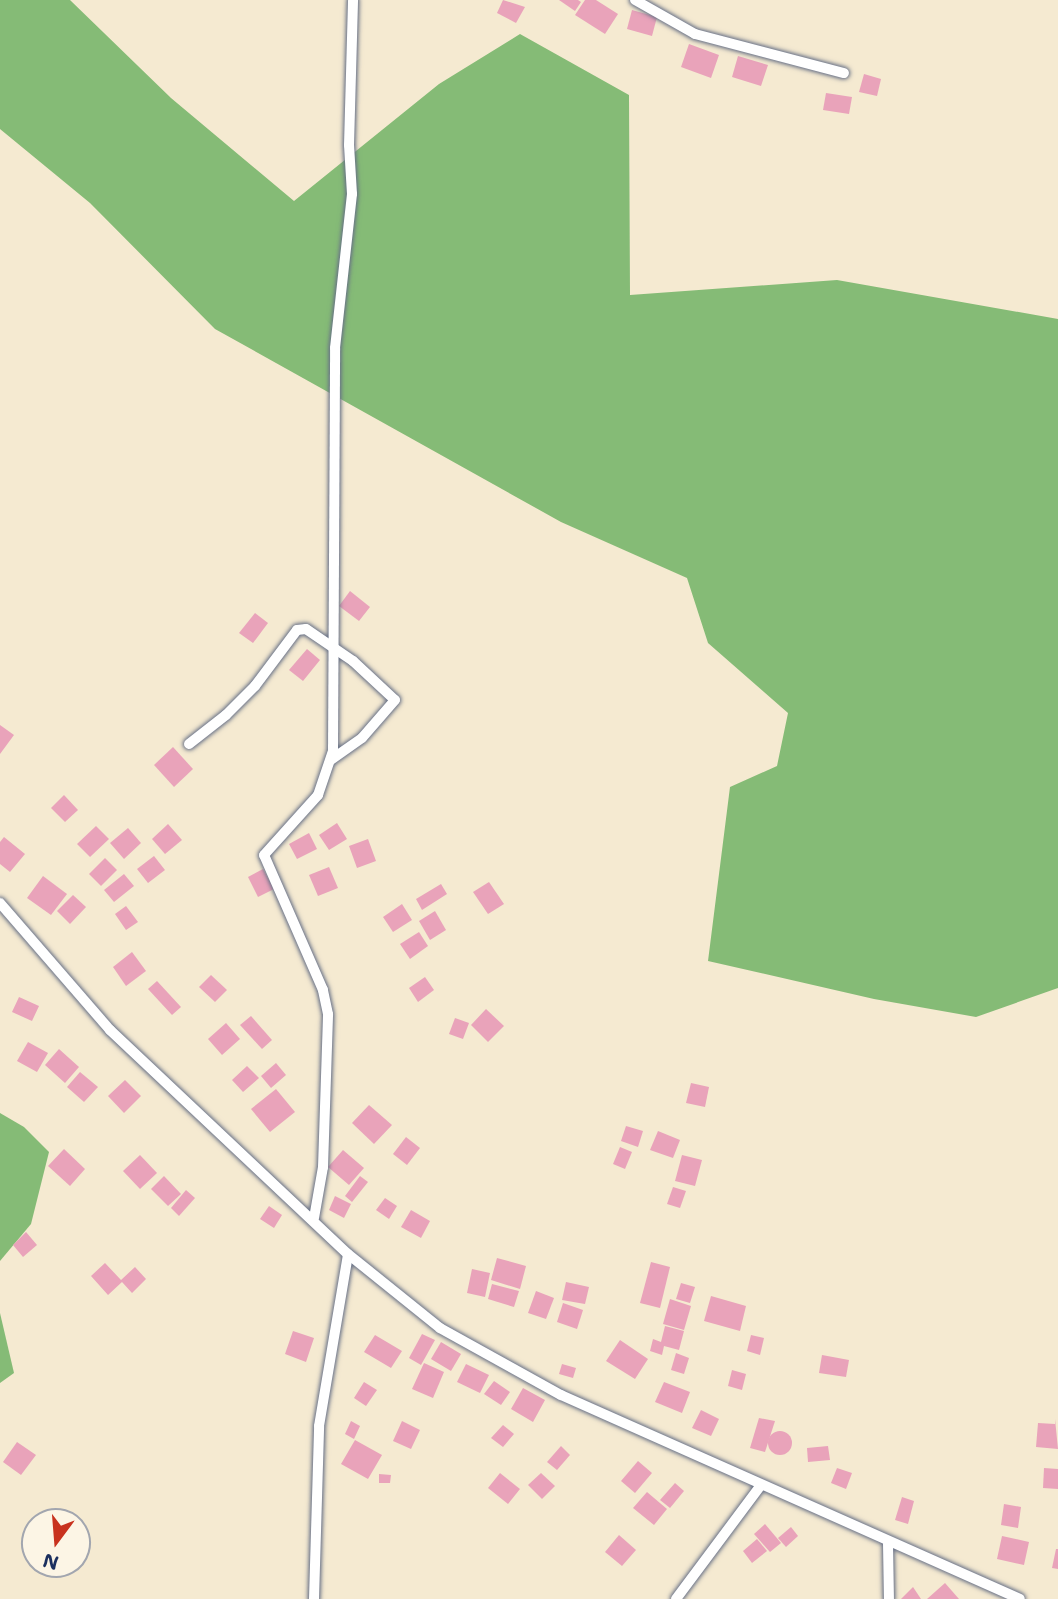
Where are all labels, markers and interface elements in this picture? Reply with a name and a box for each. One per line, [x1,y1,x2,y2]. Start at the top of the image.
north arrow [21,1508,91,1578]
text: N [40,1548,61,1576]

